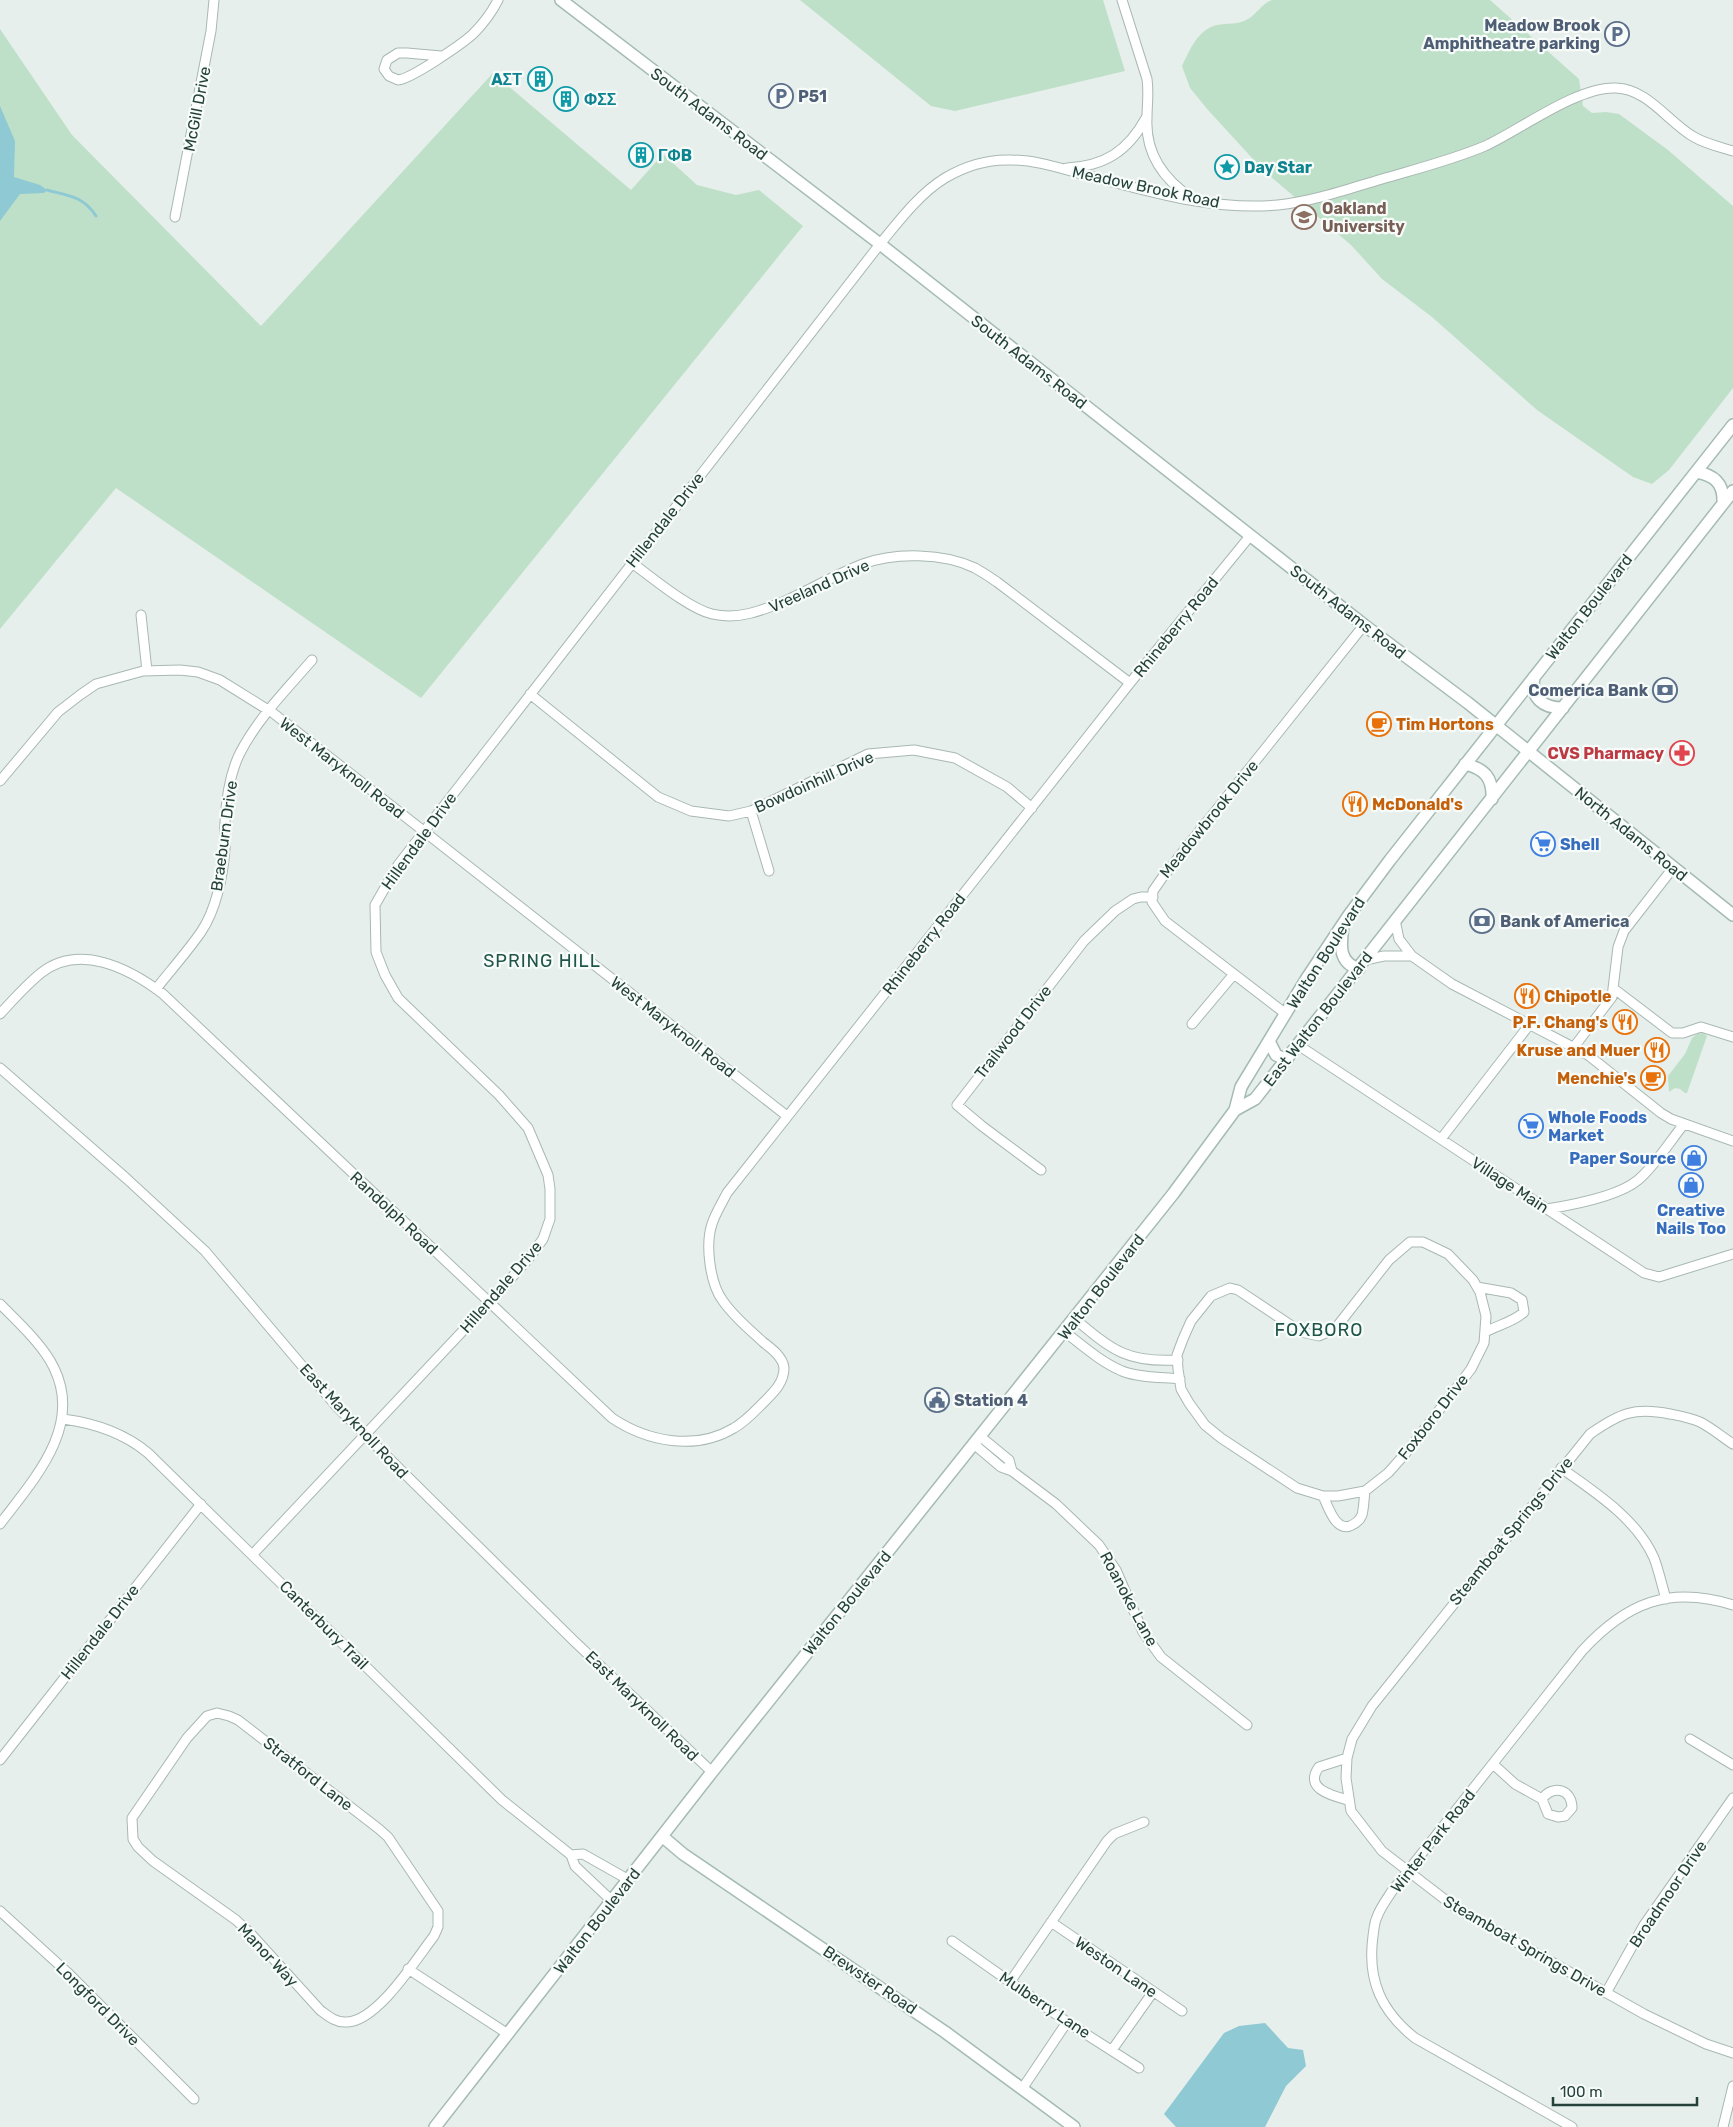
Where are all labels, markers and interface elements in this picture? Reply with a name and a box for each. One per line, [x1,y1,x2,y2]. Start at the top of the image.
place label: Meadow Brook Amphitheatre parking [1423,16,1601,53]
parking icon: Meadow Brook Amphitheatre parking [1604,21,1630,47]
street label: South Adams Road [647,64,771,164]
street label: McGill Drive [179,65,215,153]
building icon: AΣΤ [527,66,553,92]
place label: AΣΤ [491,70,522,89]
parking icon: P51 [768,83,794,109]
building icon: ΦΣΣ [553,86,579,112]
place label: P51 [798,87,827,106]
place label: ΦΣΣ [584,90,617,109]
building icon: ΓΦB [628,142,654,168]
place label: ΓΦB [658,146,692,165]
place icon: Day Star [1214,154,1240,180]
place label: Day Star [1244,158,1313,177]
street label: Meadow Brook Road [1071,162,1221,212]
place label: Oakland University [1322,199,1405,236]
school or university icon: Oakland University [1291,204,1317,230]
street label: South Adams Road [967,311,1091,413]
street label: Hillendale Drive [622,469,708,571]
street label: Walton Boulevard [1542,550,1636,664]
street label: Vreeland Drive [766,555,872,617]
street label: South Adams Road [1286,561,1410,663]
street label: Rhineberry Road [1130,573,1222,681]
bank icon: Comerica Bank [1652,677,1678,703]
place label: Comerica Bank [1528,681,1649,700]
cafe icon: Tim Hortons [1366,711,1392,737]
street label: West Maryknoll Road [276,713,408,823]
place label: Tim Hortons [1396,715,1494,734]
pharmacy icon: CVS Pharmacy [1669,740,1695,766]
place label: CVS Pharmacy [1548,744,1664,763]
street label: Bowdoinhill Drive [752,747,877,817]
street label: Meadowbrook Drive [1156,756,1262,882]
street label: Braeburn Drive [207,779,241,893]
street label: North Adams Road [1571,783,1691,885]
street label: Hillendale Drive [377,789,461,893]
restaurant icon: McDonald's [1342,791,1368,817]
place label: McDonald's [1372,795,1463,814]
supermarket icon: Shell [1530,831,1556,857]
place label: Shell [1560,835,1600,854]
street label: Rhineberry Road [878,889,970,999]
street label: Walton Boulevard [1283,894,1369,1012]
bank icon: Bank of America [1469,908,1495,934]
place label: Bank of America [1500,912,1630,931]
street label: East Walton Boulevard [1260,948,1376,1090]
district label: SPRING HILL [483,950,601,972]
street label: West Maryknoll Road [607,972,739,1082]
street label: Trailwood Drive [971,981,1055,1083]
restaurant icon: Chipotle [1514,983,1540,1009]
place label: Chipotle [1544,987,1612,1006]
restaurant icon: P.F. Chang's [1612,1009,1638,1035]
place label: P.F. Chang's [1513,1013,1608,1032]
restaurant icon: Kruse and Muer [1644,1037,1670,1063]
place label: Kruse and Muer [1517,1041,1641,1060]
cafe icon: Menchie's [1640,1065,1666,1091]
place label: Menchie's [1557,1069,1636,1088]
place label: Whole Foods Market [1548,1108,1647,1145]
supermarket icon: Whole Foods Market [1518,1113,1544,1139]
shop icon: Paper Source [1681,1145,1707,1171]
place label: Paper Source [1569,1149,1676,1168]
street label: Village Main [1468,1153,1552,1217]
street label: Randolph Road [346,1168,442,1258]
shop icon: Creative Nails Too [1678,1172,1704,1198]
place label: Creative Nails Too [1656,1201,1726,1238]
street label: Walton Boulevard [1054,1230,1148,1344]
street label: Hillendale Drive [456,1237,546,1337]
district label: FOXBORO [1275,1319,1363,1341]
street label: East Maryknoll Road [296,1360,412,1482]
street label: Foxboro Drive [1394,1371,1472,1463]
public building icon: Station 4 [924,1387,950,1413]
place label: Station 4 [954,1391,1028,1410]
street label: Steamboat Springs Drive [1445,1453,1577,1609]
street label: Walton Boulevard [799,1547,895,1659]
street label: Roanoke Lane [1096,1548,1162,1650]
street label: Canterbury Trail [276,1577,372,1673]
street label: Hillendale Drive [57,1581,143,1683]
street label: East Maryknoll Road [581,1647,703,1765]
street label: Stratford Lane [260,1733,357,1815]
street label: Winter Park Road [1387,1785,1479,1897]
street label: Broadmoor Drive [1625,1837,1711,1951]
street label: Walton Boulevard [550,1864,644,1978]
street label: Steamboat Springs Drive [1440,1891,1610,2001]
street label: Manor Way [234,1919,302,1991]
street label: Weston Lane [1071,1933,1161,2001]
street label: Brewster Road [820,1942,920,2018]
street label: Longford Drive [52,1958,144,2050]
street label: Mulberry Lane [996,1968,1094,2042]
scale bar [1553,2074,1697,2106]
text: 100 m [1560,2083,1602,2101]

